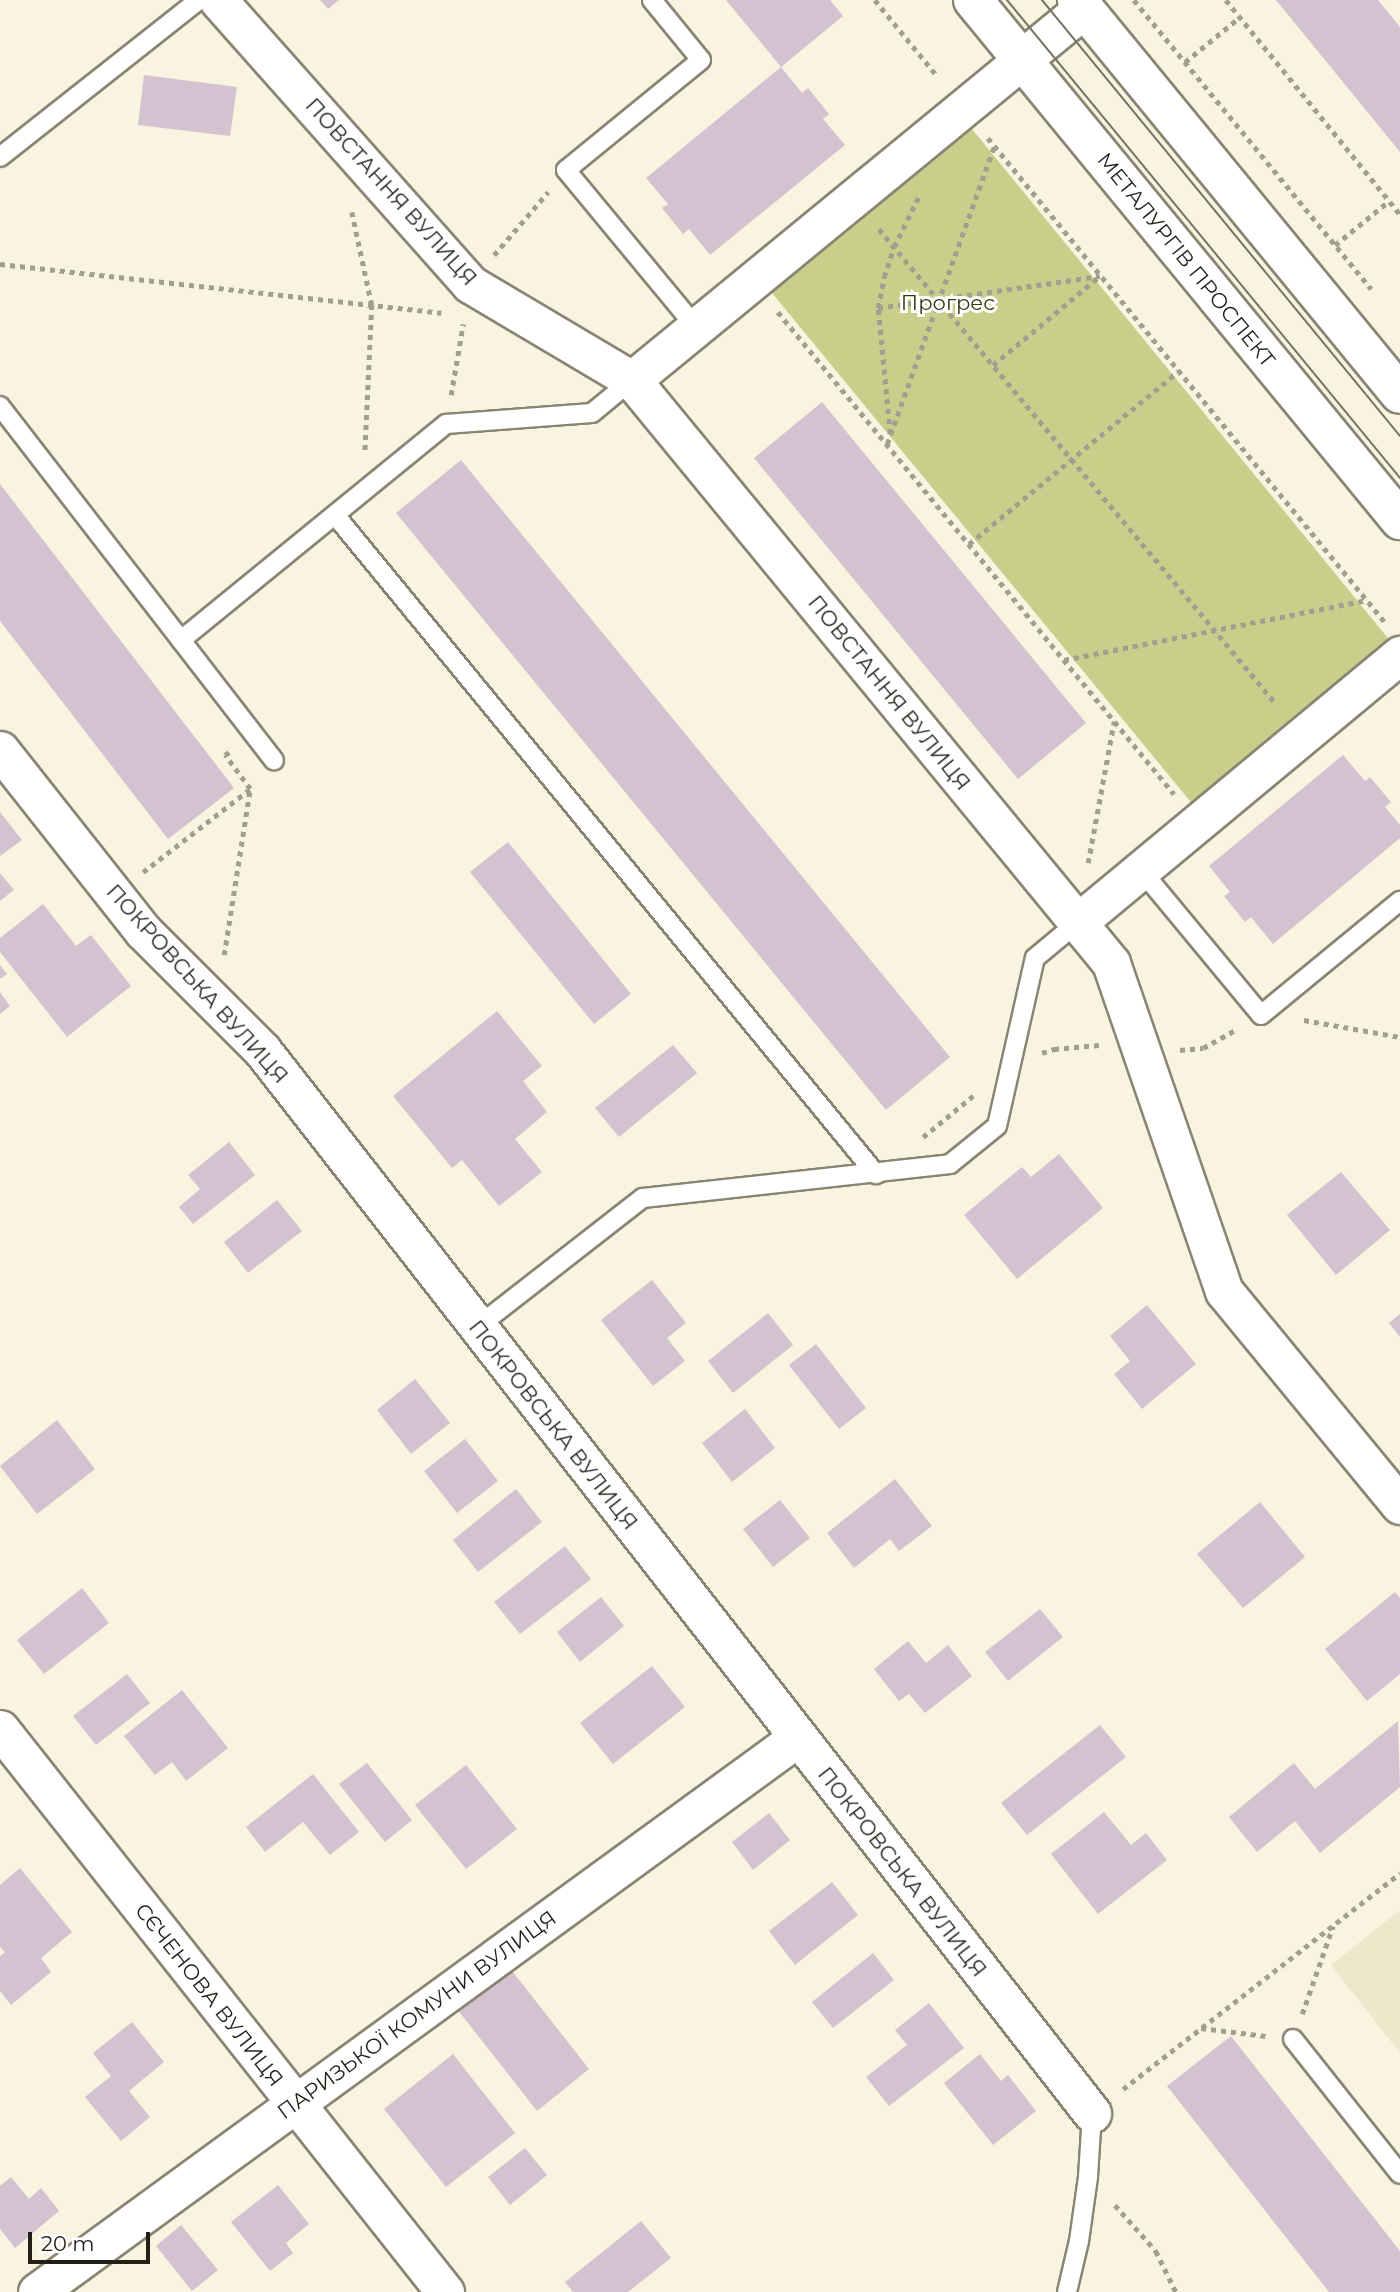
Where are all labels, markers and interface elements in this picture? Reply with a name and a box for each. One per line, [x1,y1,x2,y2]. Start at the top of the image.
street label: ПОВСТАННЯ ВУЛИЦЯ [300,93,482,291]
street label: МЕТАЛУРГІВ ПРОСПЕКТ [1092,148,1280,372]
park label: Прогрес [901,290,995,316]
street label: ПОВСТАННЯ ВУЛИЦЯ [803,590,975,796]
street label: ПОКРОВСЬКА ВУЛИЦЯ [101,879,293,1089]
street label: ПОКРОВСЬКА ВУЛИЦЯ [463,1315,643,1535]
street label: ПОКРОВСЬКА ВУЛИЦЯ [812,1762,992,1982]
street label: СЄЧЕНОВА ВУЛИЦЯ [130,1898,288,2092]
street label: ПАРИЗЬКОЇ КОМУНИ ВУЛИЦЯ [273,1905,561,2125]
scale bar [32,2218,154,2262]
text: 20 m [41,2231,95,2256]

